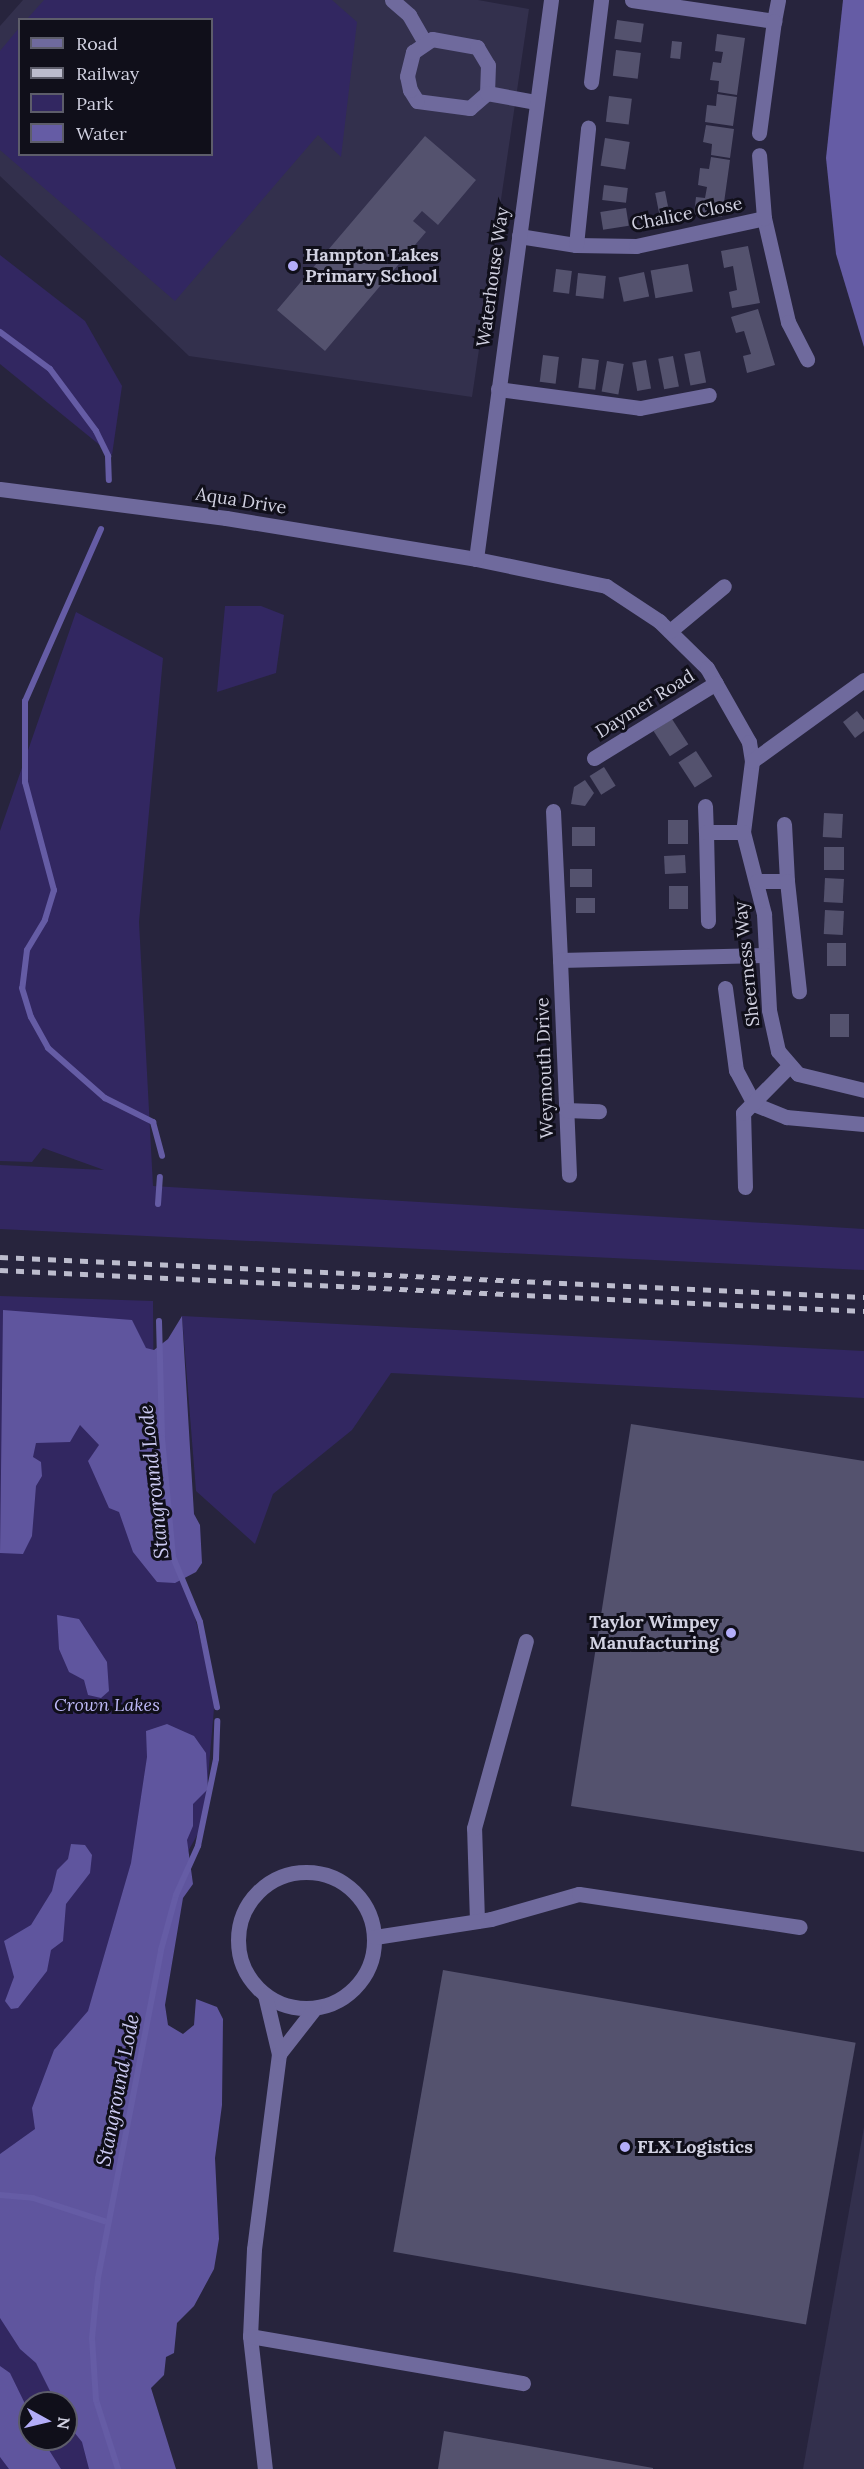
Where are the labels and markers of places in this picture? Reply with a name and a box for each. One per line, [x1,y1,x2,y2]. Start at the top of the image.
place label: Hampton Lakes Primary School [305,245,439,288]
marker: Hampton Lakes Primary School [286,259,300,273]
place label: Taylor Wimpey Manufacturing [589,1612,719,1654]
marker: Taylor Wimpey Manufacturing [724,1626,738,1640]
place label: FLX Logistics [637,2136,753,2158]
marker: FLX Logistics [618,2140,632,2154]

